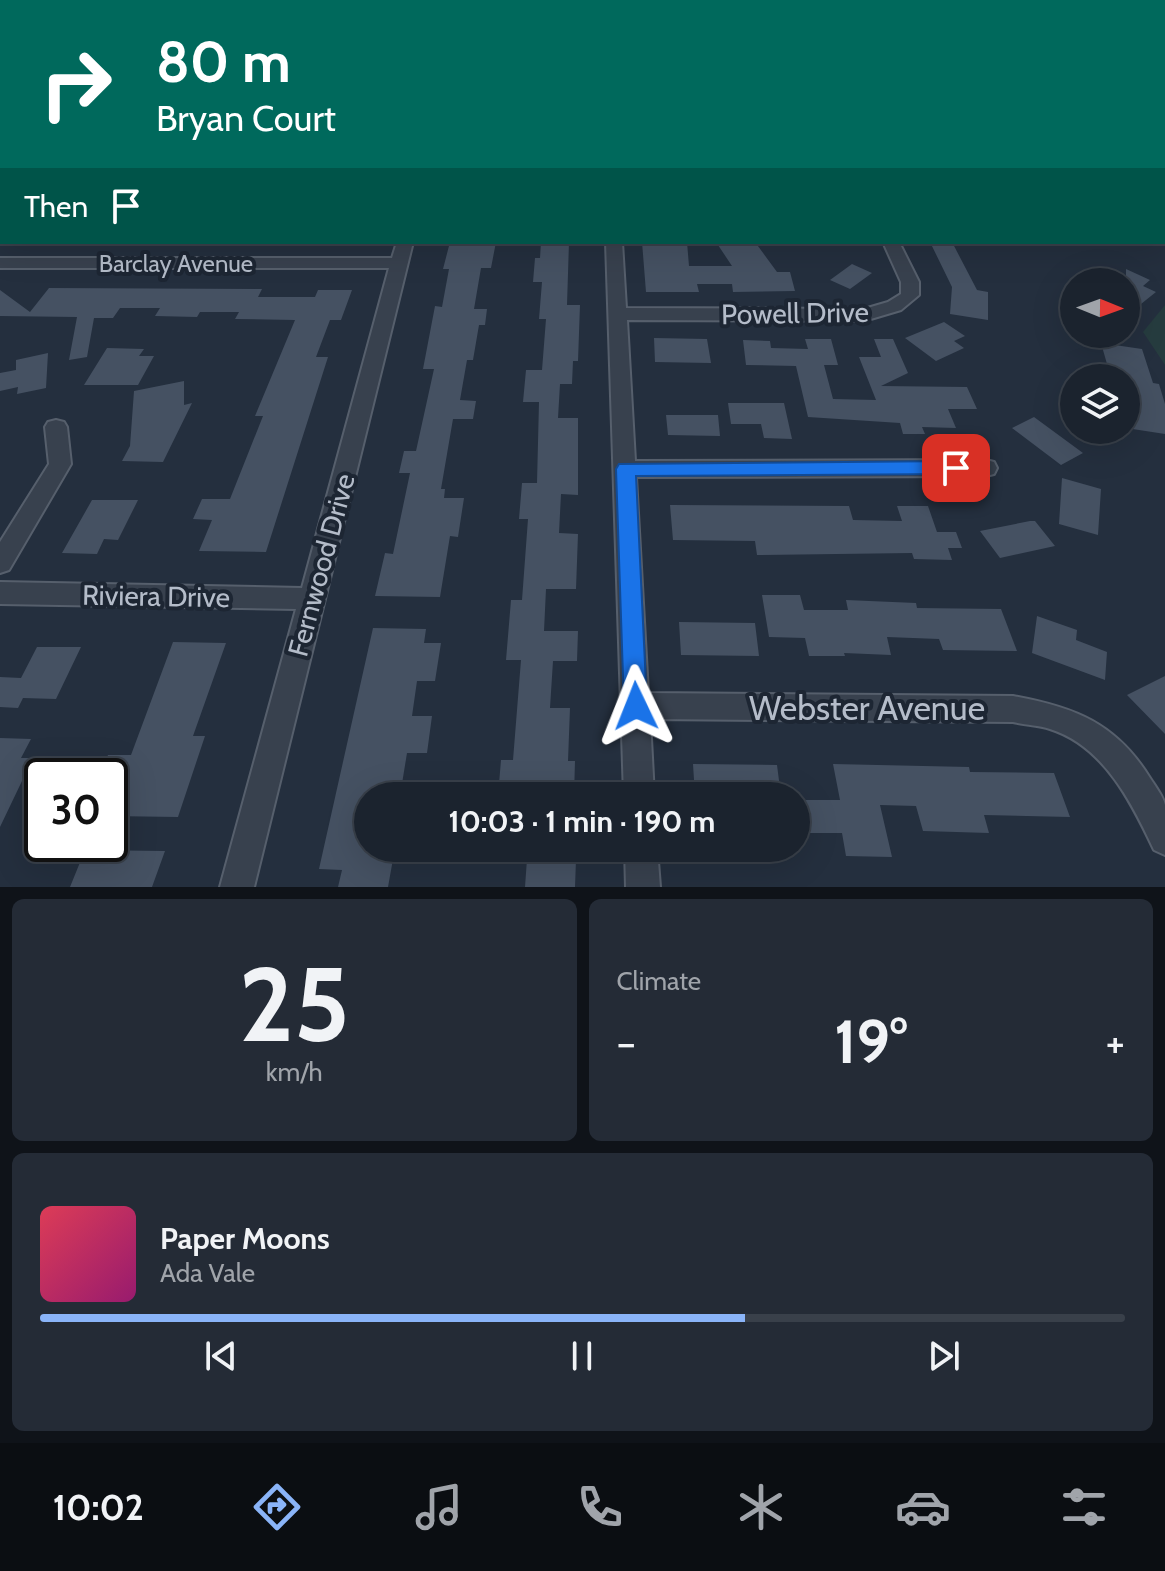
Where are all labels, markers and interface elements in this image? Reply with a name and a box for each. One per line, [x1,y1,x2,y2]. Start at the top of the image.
text: 80 m [156,28,291,96]
icon: right [24,32,128,136]
text: Bryan Court [156,96,336,140]
icon: arrive [104,184,148,228]
text: Then [24,188,88,225]
street label: Barclay Avenue [99,249,253,278]
north arrow [1060,268,1140,348]
map controls [1060,268,1140,444]
street label: Powell Drive [721,295,869,331]
button: layers [1060,364,1140,444]
pin [922,434,990,502]
icon: arrive [934,446,978,490]
street label: Fernwood Drive [280,470,362,660]
street label: Riviera Drive [82,578,230,614]
position arrow [594,664,678,748]
street label: Webster Avenue [749,687,985,729]
speed limit sign: 30 [24,758,128,862]
text: 10:03 · 1 min · 190 m [449,803,715,840]
text: 25 [239,941,350,1067]
text: Climate [617,965,701,997]
text: 19° [834,1005,907,1078]
text: − [617,1016,636,1069]
text: + [1106,1016,1125,1069]
text: km/h [266,1056,323,1088]
text: Paper Moons [160,1220,330,1257]
text: Ada Vale [160,1257,255,1289]
icon: previous [199,1334,243,1378]
icon: pause [560,1334,604,1378]
icon: next [922,1334,966,1378]
icon: directions [249,1479,305,1535]
icon: music [411,1479,467,1535]
icon: phone [572,1479,628,1535]
icon: climate [733,1479,789,1535]
icon: car [895,1479,951,1535]
icon: filters [1056,1479,1112,1535]
text: 10:02 [53,1485,144,1529]

